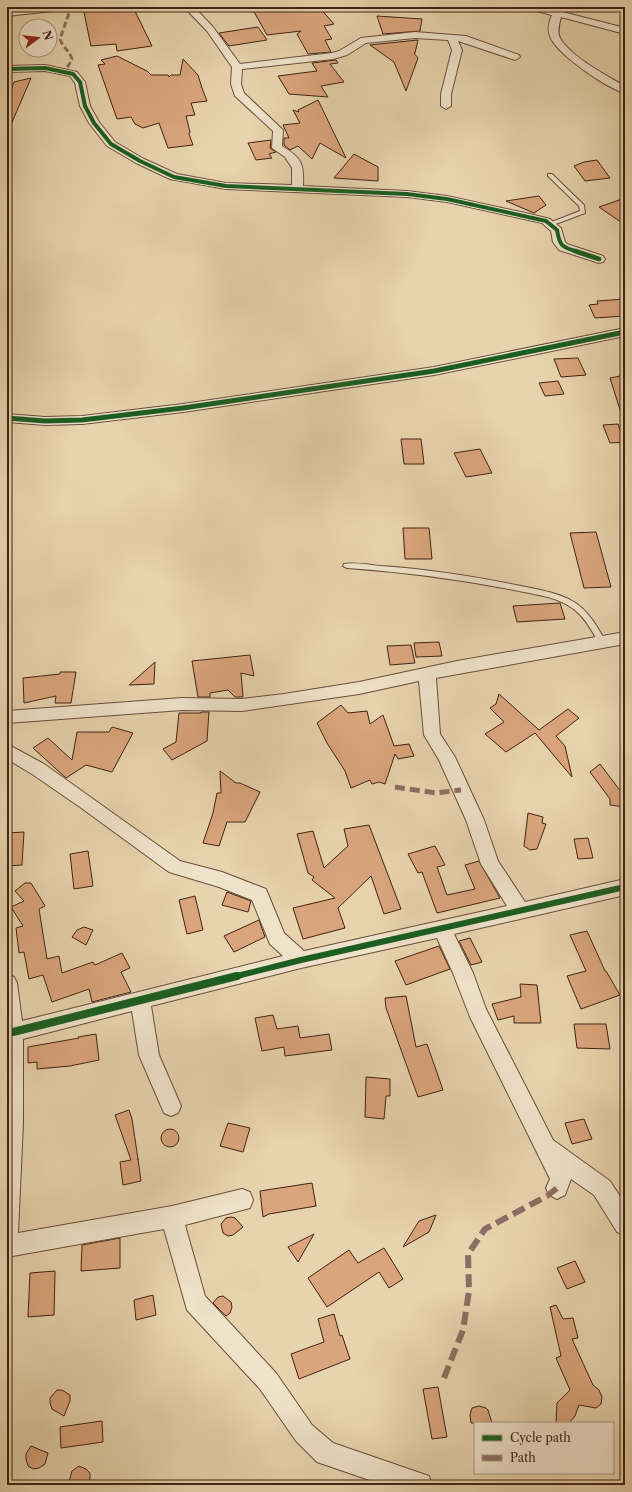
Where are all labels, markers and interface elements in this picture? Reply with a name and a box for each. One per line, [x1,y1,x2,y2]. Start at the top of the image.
north arrow [18,18,58,58]
text: N [40,29,56,42]
legend [474,1422,614,1474]
text: Cycle path [510,1430,571,1445]
text: Path [510,1450,536,1465]

